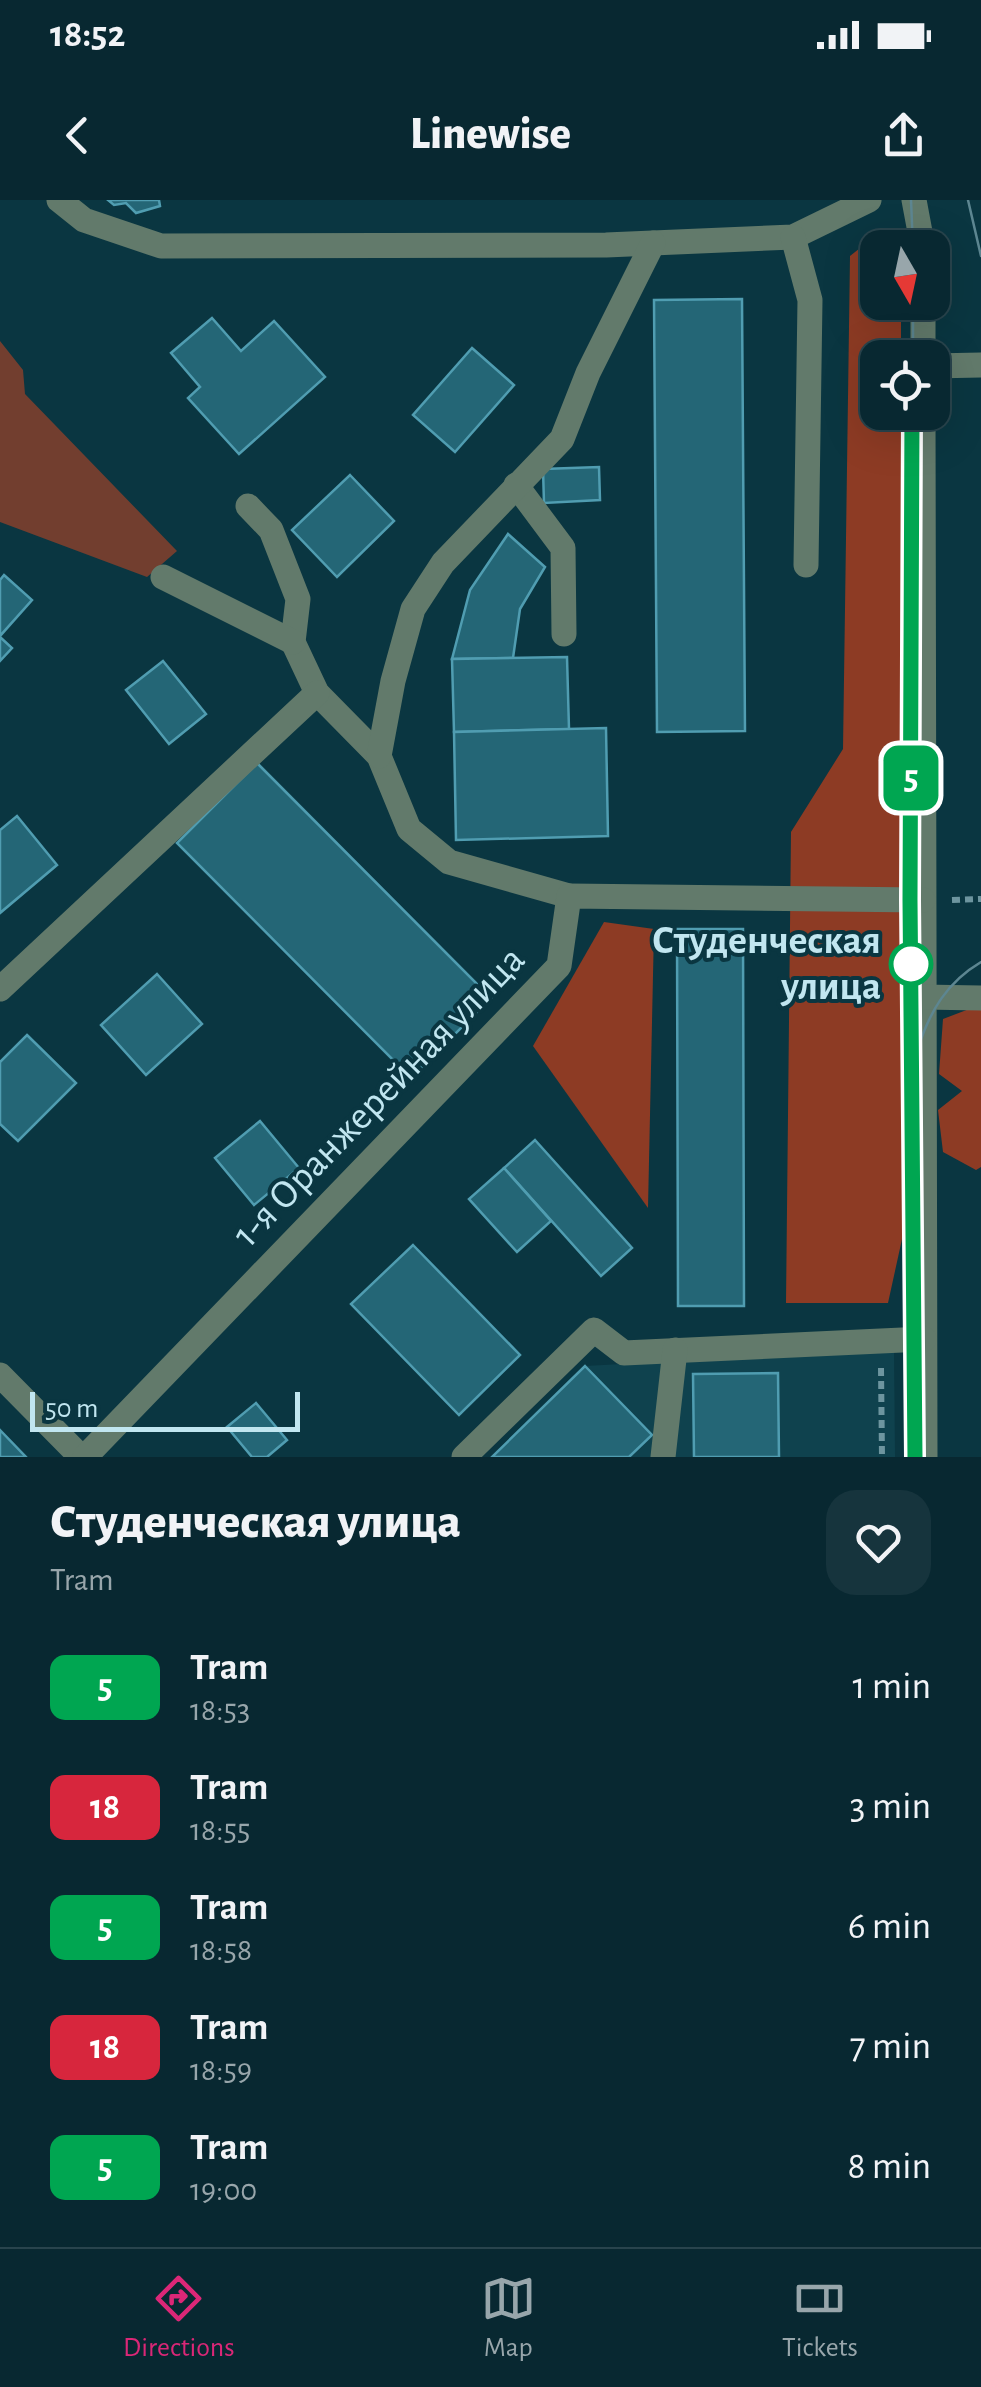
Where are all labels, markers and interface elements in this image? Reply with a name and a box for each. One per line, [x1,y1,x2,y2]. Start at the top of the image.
text: 18:52 [50,16,125,54]
icon: back [50,108,105,163]
icon: share [876,108,931,163]
text: Linewise [410,112,571,157]
north arrow [860,230,950,320]
map controls [860,230,950,430]
button: locate [860,340,950,430]
line badge: 5 [878,746,944,810]
text: 5 [903,761,919,796]
place label: Студенческая улица [652,921,881,1007]
street label: 1-я Оранжерейная улица [226,939,532,1255]
marker: Студенческая улица [890,943,932,985]
scale bar [30,1387,300,1432]
text: 50 m [45,1395,99,1423]
button: heart [826,1490,931,1595]
text: Студенческая улица [50,1499,461,1547]
text: Tram [50,1564,114,1596]
text: Tram [190,1649,269,1687]
text: 1 min [852,1668,931,1706]
text: 5 [97,1670,113,1705]
text: 18:53 [190,1694,250,1726]
text: Tram [190,1769,269,1807]
text: 3 min [850,1788,931,1826]
text: 18 [90,1790,120,1825]
text: 18:55 [190,1814,250,1846]
text: Tram [190,1889,269,1927]
text: 6 min [848,1908,931,1946]
text: 5 [97,1910,113,1945]
text: 18:58 [190,1934,252,1966]
text: Tram [190,2009,269,2047]
text: 7 min [850,2028,931,2066]
text: 18 [90,2030,120,2065]
text: 18:59 [190,2054,252,2086]
text: Tram [190,2129,269,2167]
text: 8 min [848,2148,931,2186]
text: 5 [97,2150,113,2185]
text: 19:00 [190,2174,257,2206]
tab: Directions [123,2271,235,2365]
tab: Map [481,2271,536,2365]
tab: Tickets [782,2271,858,2365]

